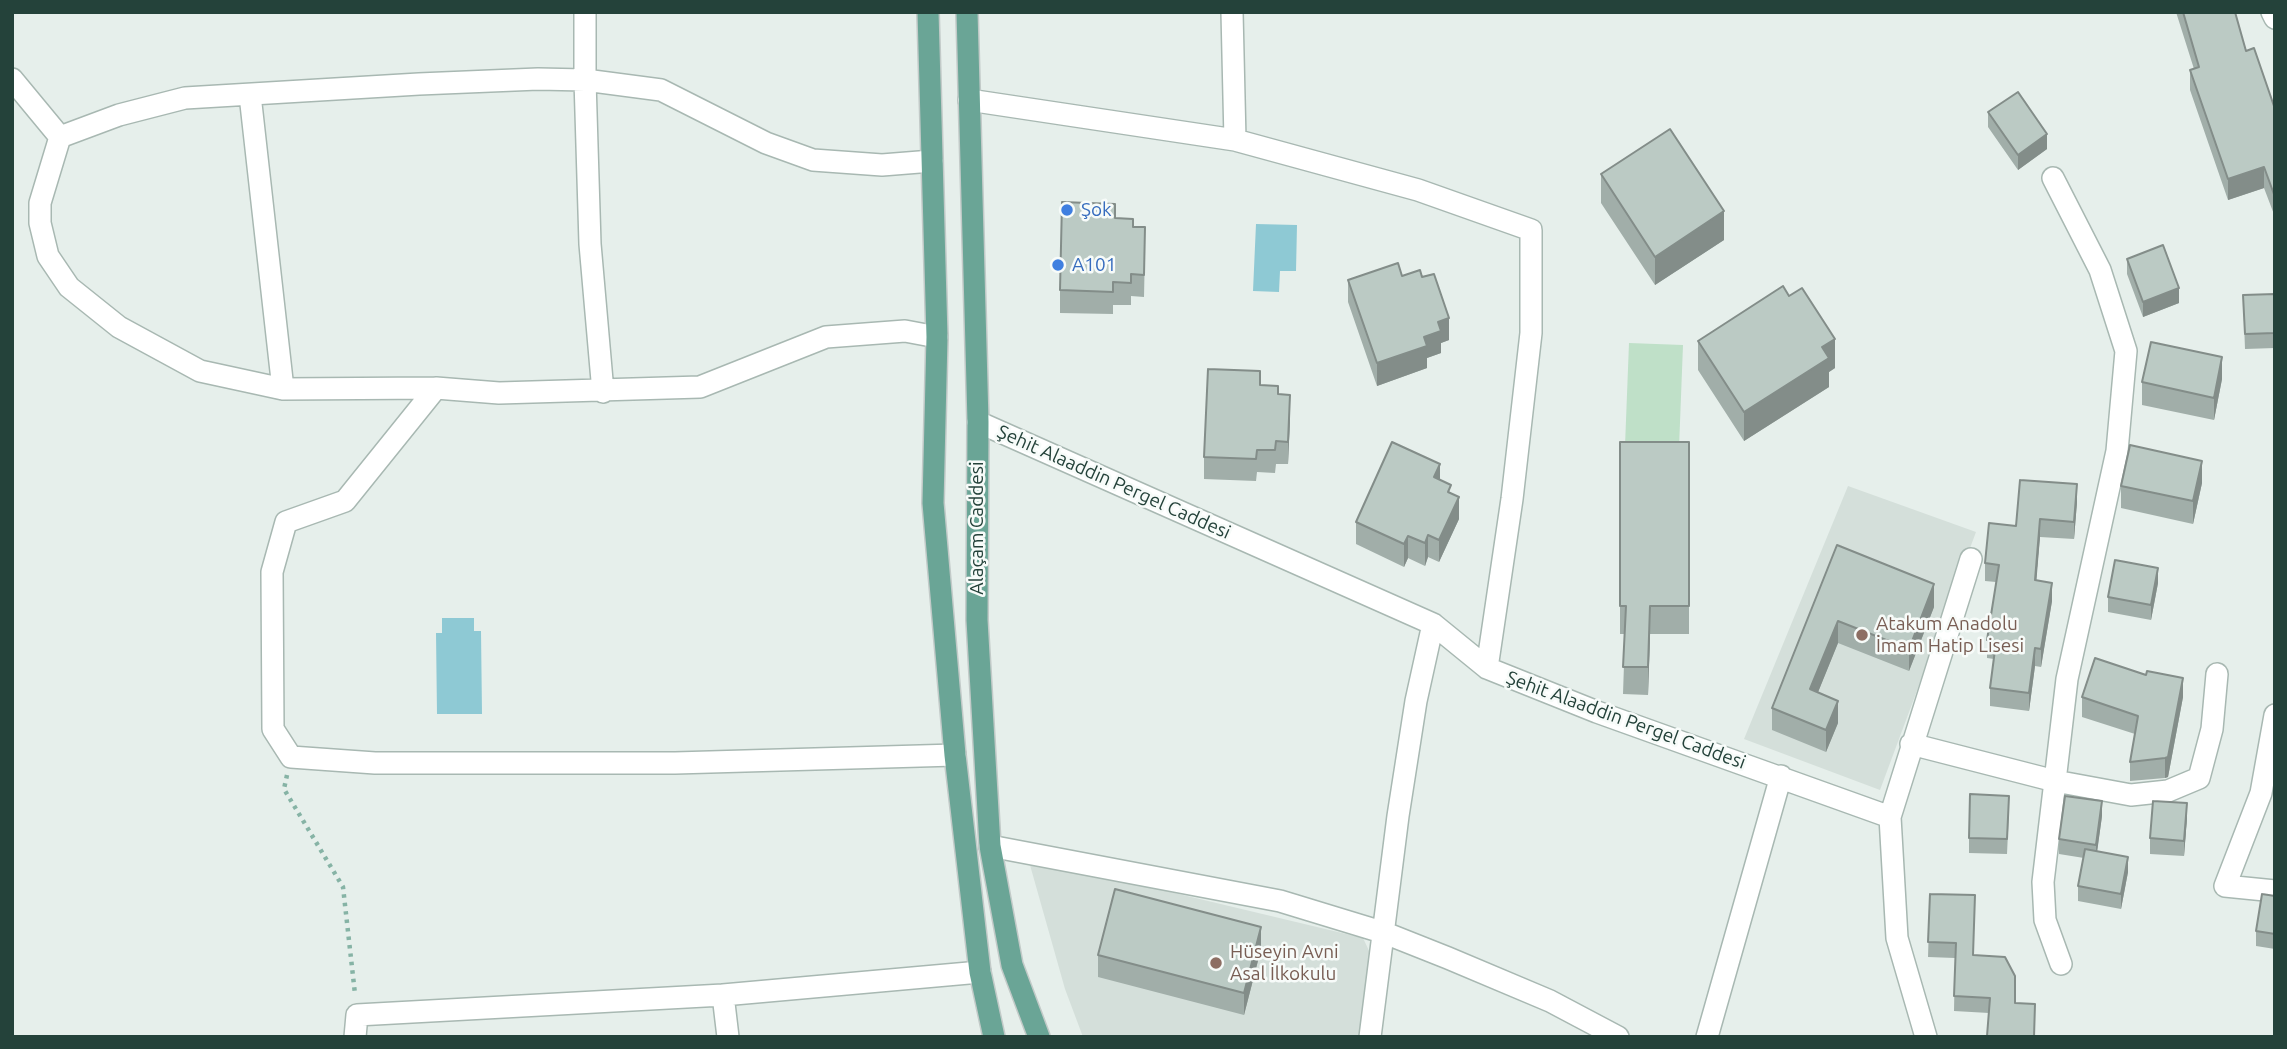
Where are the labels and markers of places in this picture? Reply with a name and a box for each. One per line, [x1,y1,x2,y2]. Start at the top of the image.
place label: Şok [1081,199,1112,221]
marker: Şok [1059,202,1075,218]
place label: A101 [1072,254,1116,276]
marker: A101 [1050,257,1066,273]
place label: Atakum Anadolu İmam Hatip Lisesi [1876,613,2024,657]
marker: Atakum Anadolu İmam Hatip Lisesi [1854,627,1870,643]
place label: Hüseyin Avni Asal İlkokulu [1230,941,1339,985]
marker: Hüseyin Avni Asal İlkokulu [1208,955,1224,971]

